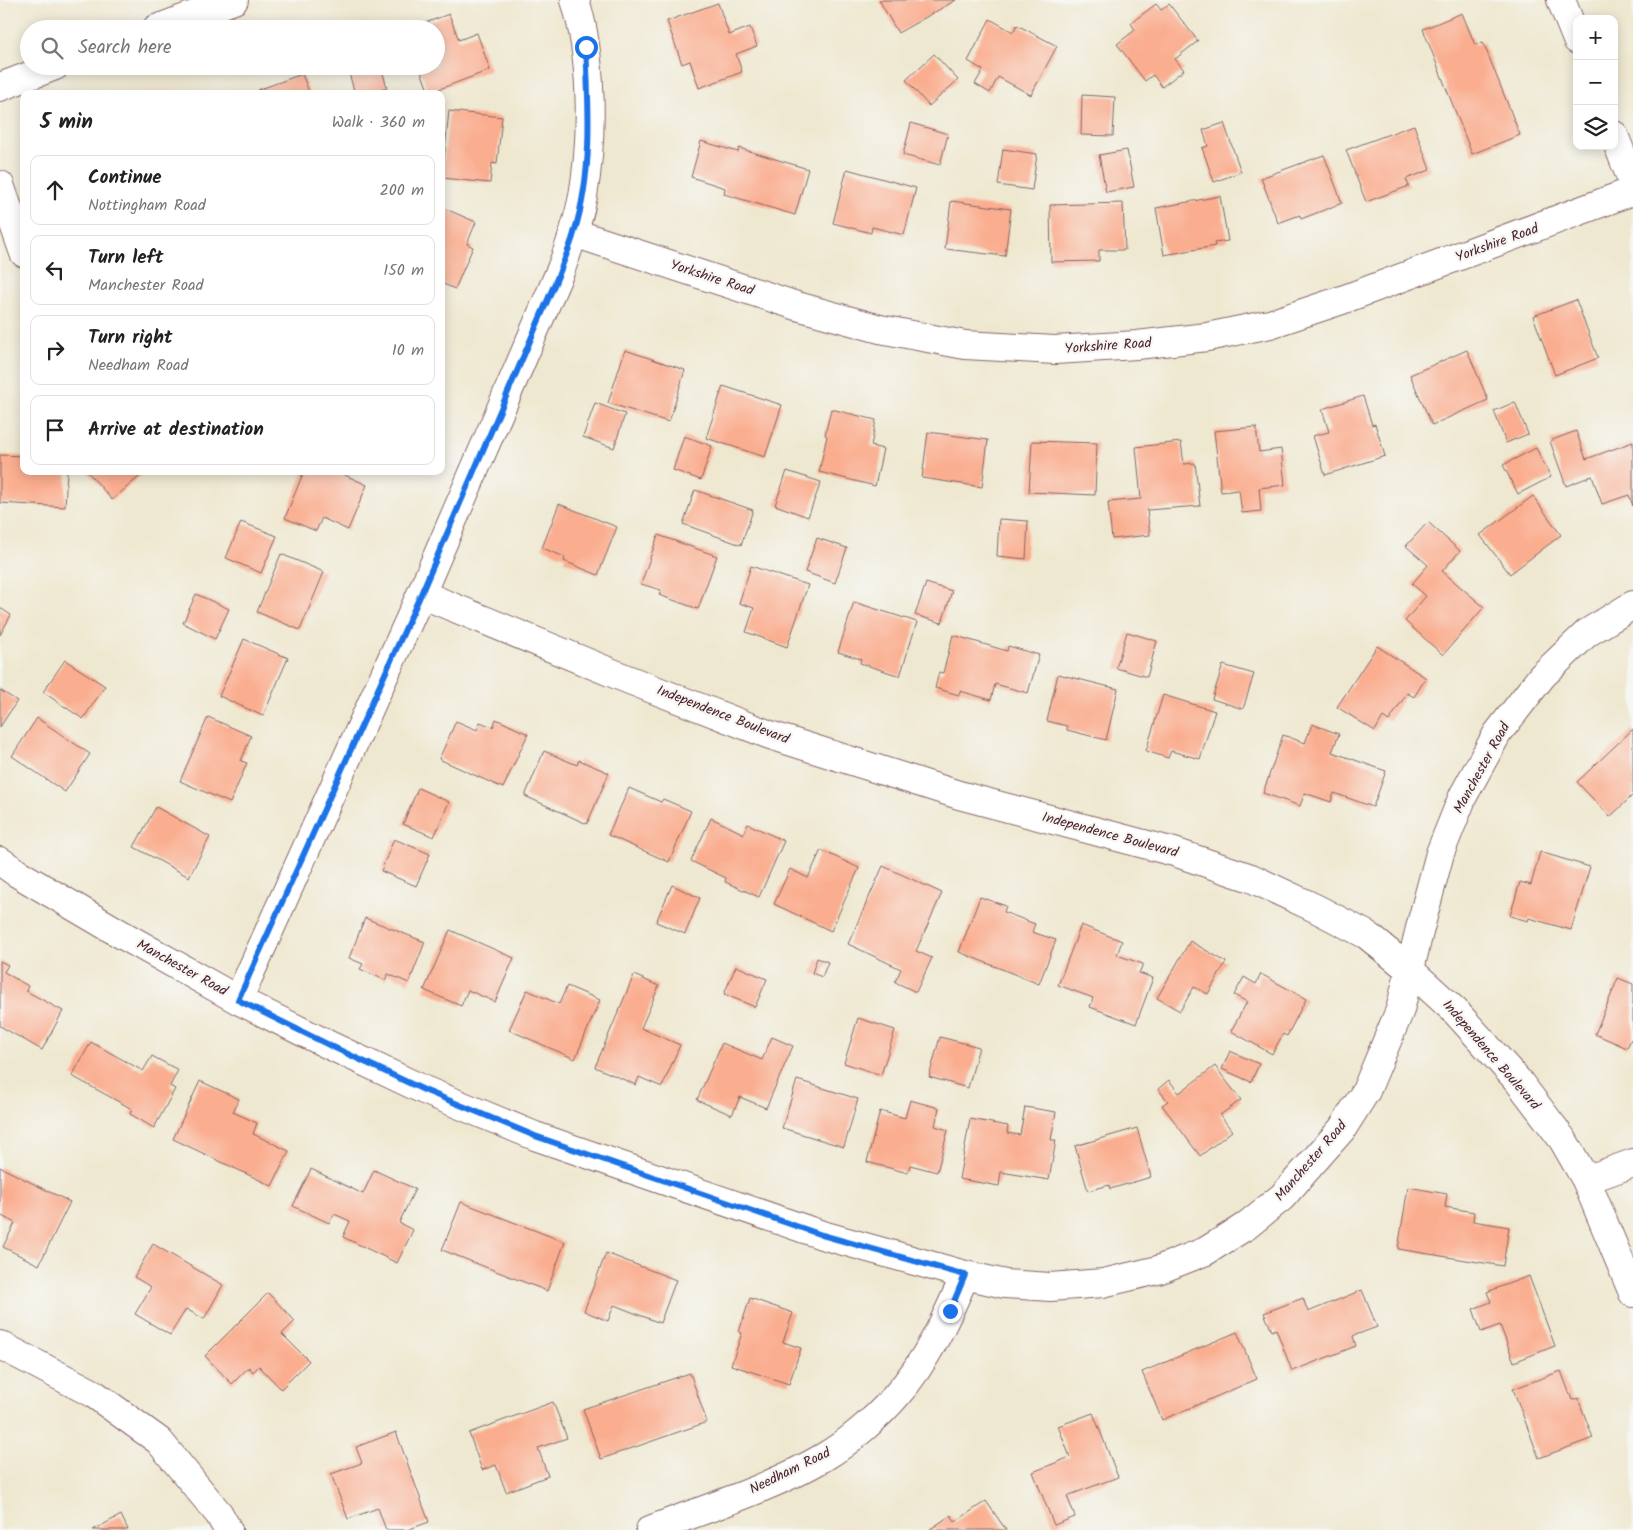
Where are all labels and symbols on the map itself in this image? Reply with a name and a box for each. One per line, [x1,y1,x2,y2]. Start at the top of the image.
route start [575,36,598,59]
street label: Yorkshire Road [1452,217,1543,268]
street label: Yorkshire Road [667,254,758,302]
street label: Yorkshire Road [1064,332,1153,360]
street label: Independence Boulevard [654,680,793,751]
street label: Manchester Road [1448,718,1517,818]
street label: Independence Boulevard [1039,806,1182,864]
street label: Manchester Road [132,934,232,1003]
street label: Independence Boulevard [1437,995,1546,1116]
street label: Manchester Road [1270,1115,1353,1206]
route end [939,1300,962,1323]
street label: Needham Road [746,1441,835,1500]

